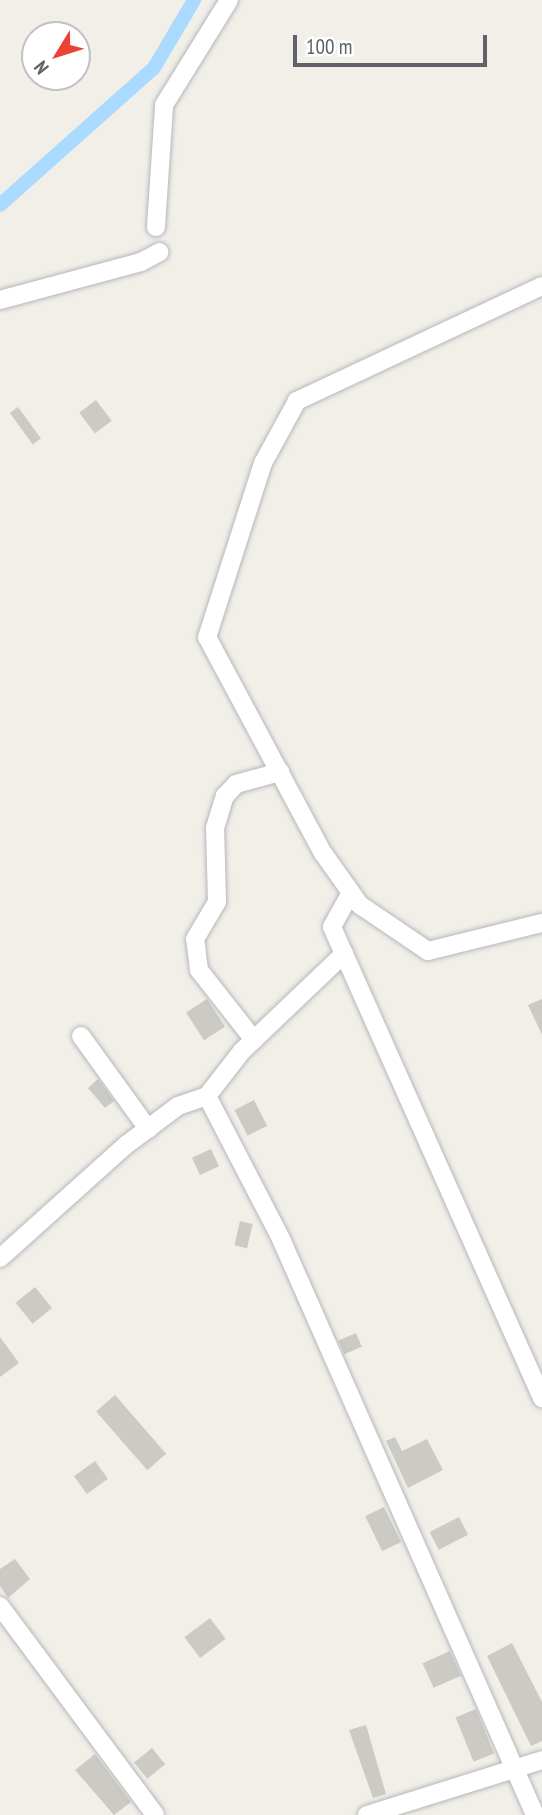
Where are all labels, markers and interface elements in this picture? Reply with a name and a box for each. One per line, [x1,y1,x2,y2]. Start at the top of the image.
north arrow [21,21,91,91]
scale bar [297,21,491,65]
text: 100 m [306,33,352,60]
text: N [28,56,54,79]

